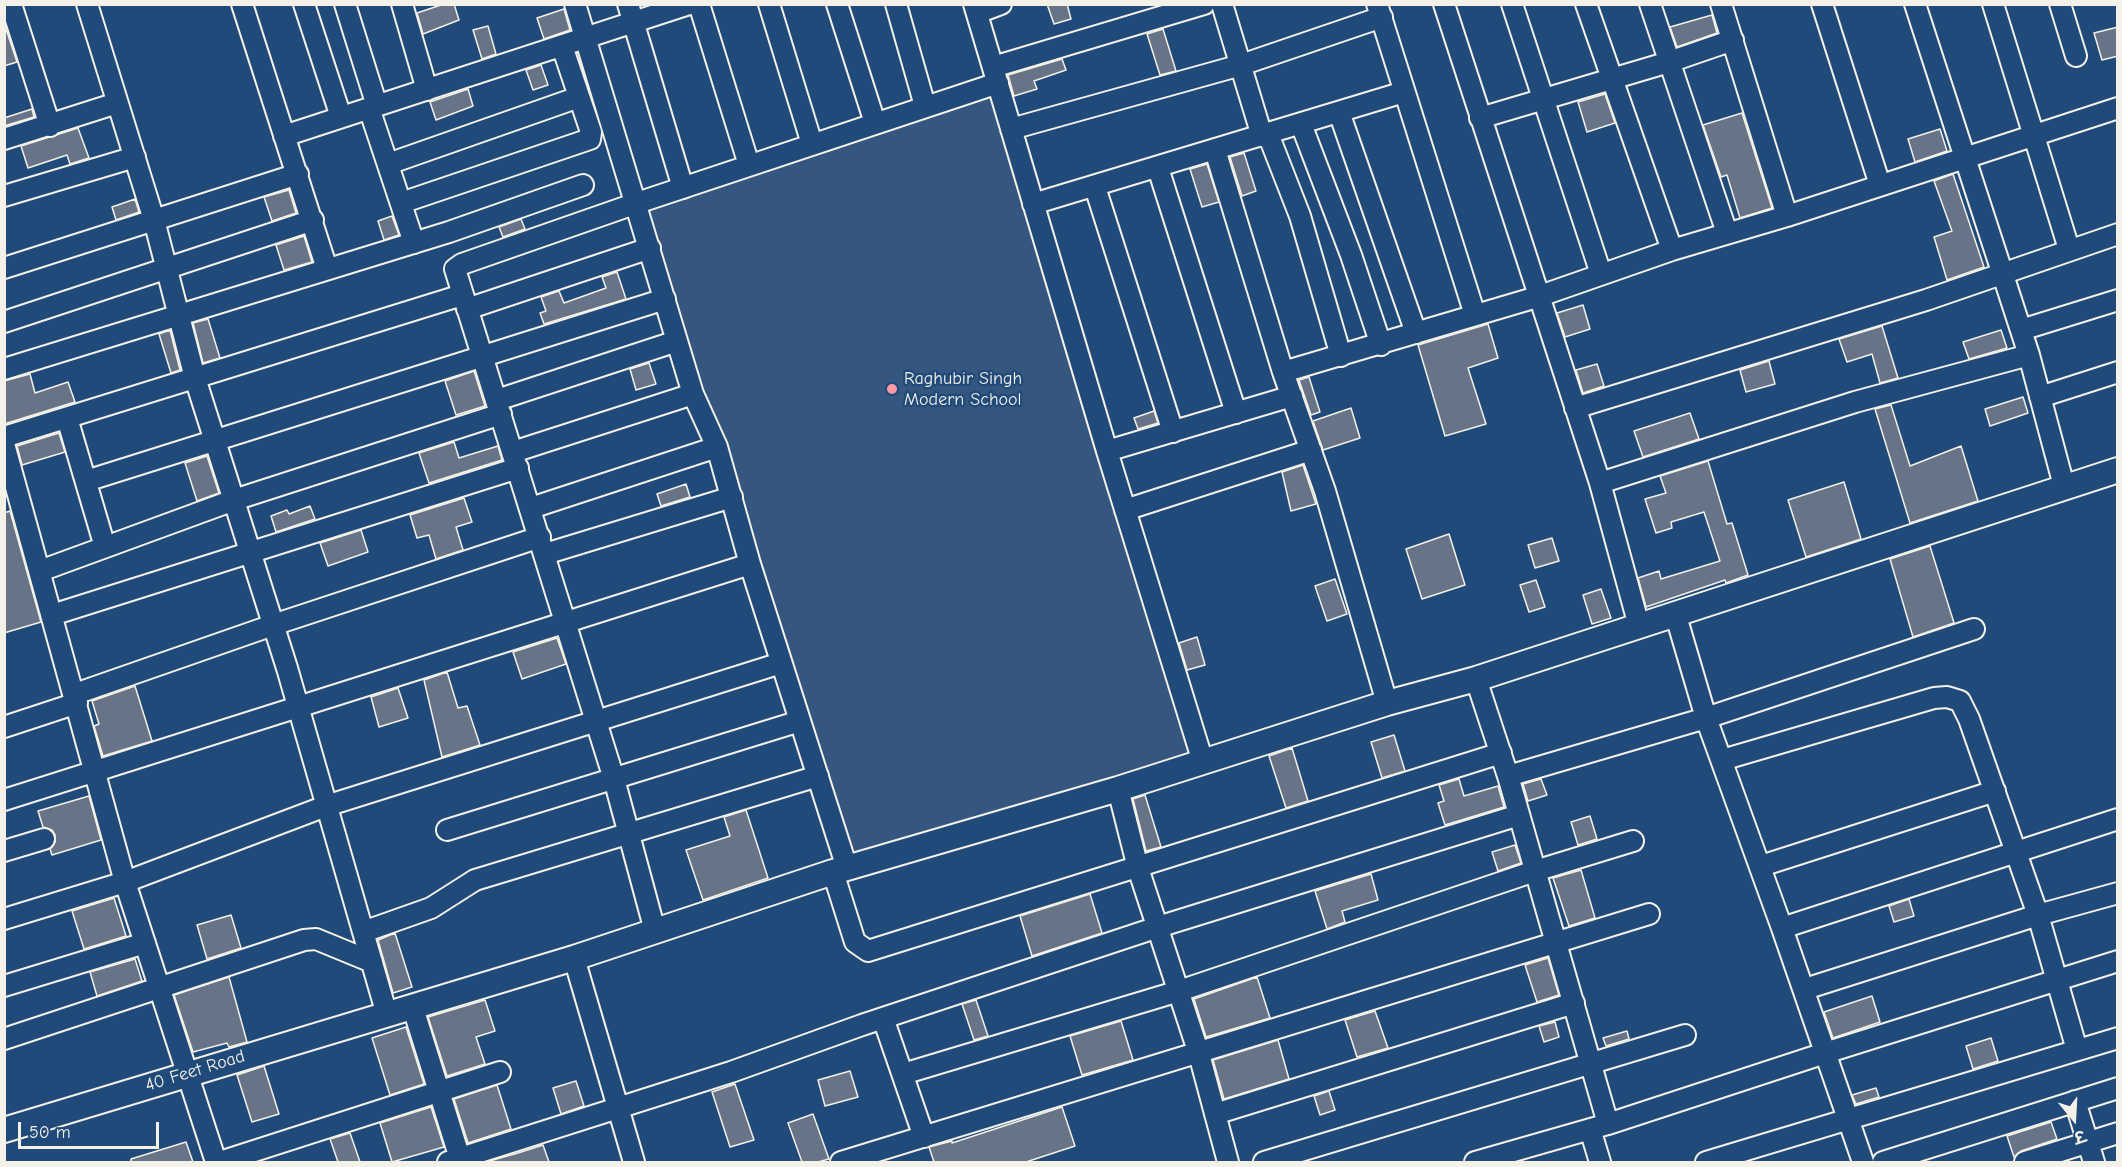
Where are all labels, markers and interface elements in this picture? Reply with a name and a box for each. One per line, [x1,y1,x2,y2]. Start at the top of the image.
place label: Raghubir Singh Modern School [904,368,1022,410]
marker: Raghubir Singh Modern School [885,382,899,396]
street label: 40 Feet Road [143,1046,247,1096]
north arrow [2044,1089,2104,1149]
scale bar [21,1110,162,1148]
text: 50 m [29,1122,71,1143]
text: उ [2072,1126,2087,1146]

